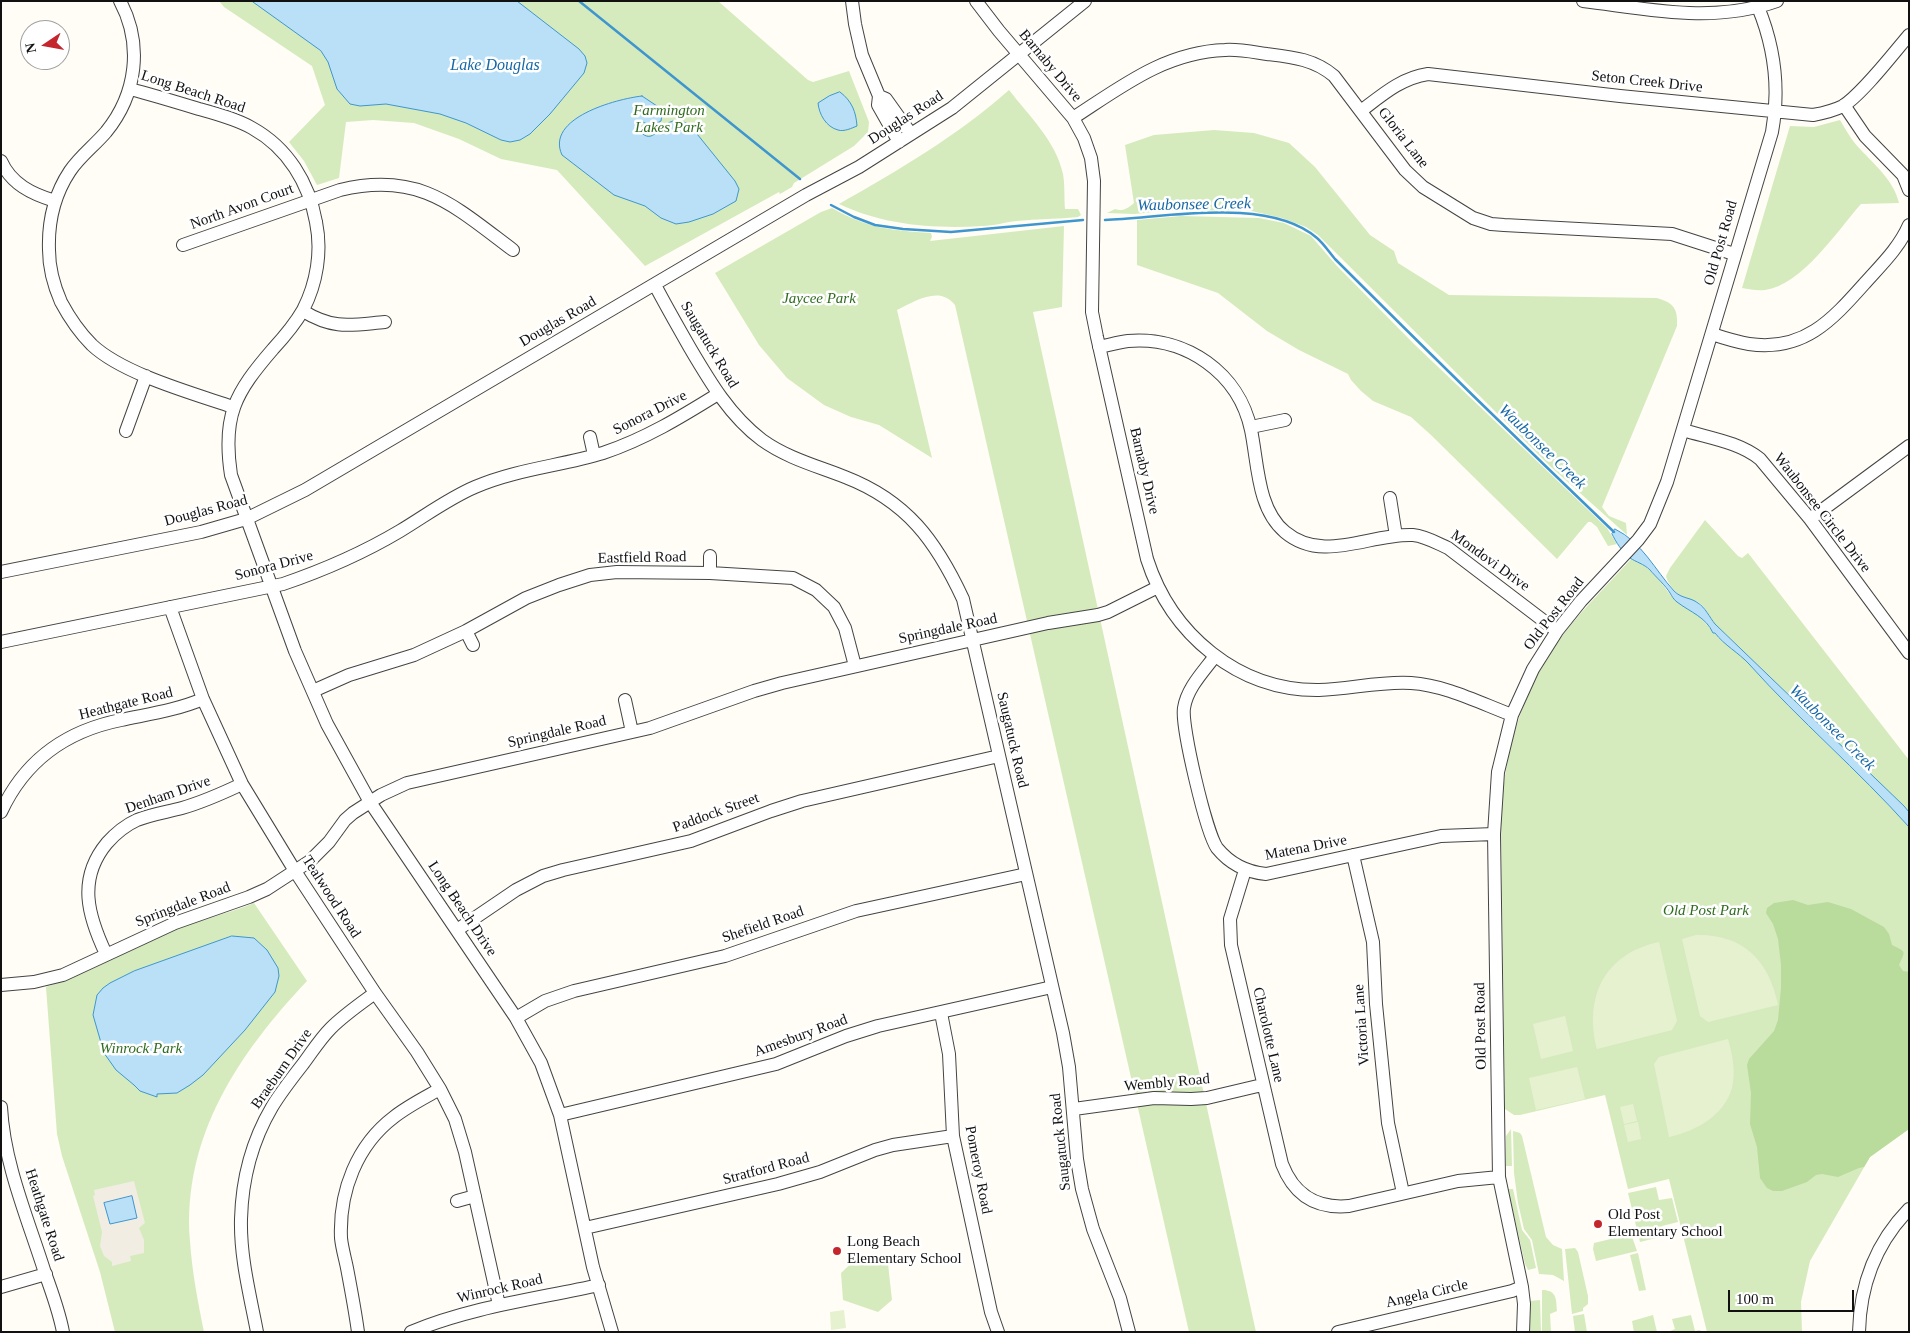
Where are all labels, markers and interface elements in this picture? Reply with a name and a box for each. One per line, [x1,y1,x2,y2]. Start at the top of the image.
north arrow [20,20,70,70]
street label: Barnaby Drive [1015,26,1085,106]
text: N [22,42,39,55]
water label: Lake Douglas [450,56,540,76]
street label: Long Beach Road [139,67,247,117]
street label: Seton Creek Drive [1591,67,1703,97]
street label: Douglas Road [865,87,947,149]
park label: Farmington Lakes Park [633,102,705,137]
street label: Gloria Lane [1374,104,1432,172]
street label: North Avon Court [188,180,296,234]
water label: Waubonsee Creek [1137,194,1251,216]
street label: Old Post Road [1700,198,1742,288]
park label: Jaycee Park [782,290,856,308]
street label: Douglas Road [517,293,599,351]
street label: Saugatuck Road [676,298,742,392]
street label: Sonora Drive [610,387,690,439]
water label: Waubonsee Creek [1494,401,1590,493]
street label: Barnaby Drive [1125,426,1163,516]
street label: Waubonsee Circle Drive [1770,450,1874,576]
street label: Douglas Road [162,491,250,531]
street label: Mondovi Drive [1447,526,1533,596]
street label: Sonora Drive [233,547,315,585]
street label: Eastfield Road [597,548,687,568]
street label: Old Post Road [1520,574,1588,654]
street label: Springdale Road [897,610,999,648]
water label: Waubonsee Creek [1785,681,1879,775]
street label: Heathgate Road [77,684,175,724]
street label: Saugatuck Road [992,690,1032,790]
street label: Springdale Road [506,712,608,752]
street label: Denham Drive [123,772,213,818]
street label: Paddock Street [670,789,762,837]
street label: Matena Drive [1264,831,1348,865]
street label: Tealwood Road [298,853,364,941]
street label: Long Beach Drive [424,858,500,960]
street label: Springdale Road [133,879,233,931]
park label: Old Post Park [1663,902,1749,920]
street label: Shefield Road [720,903,806,947]
street label: Old Post Road [1471,982,1491,1070]
street label: Victoria Lane [1350,983,1374,1067]
street label: Charolotte Lane [1248,986,1288,1084]
street label: Amesbury Road [752,1011,850,1061]
street label: Braeburn Drive [248,1025,316,1113]
park label: Winrock Park [100,1040,182,1058]
street label: Wembly Road [1123,1070,1211,1096]
street label: Saugatuck Road [1047,1092,1075,1192]
street label: Pomeroy Road [961,1124,995,1216]
street label: Stratford Road [721,1149,811,1189]
street label: Heathgate Road [21,1166,67,1264]
place label: Old Post Elementary School [1608,1206,1723,1241]
marker: Old Post Elementary School [1592,1218,1604,1230]
place label: Long Beach Elementary School [847,1233,962,1268]
marker: Long Beach Elementary School [831,1245,843,1257]
street label: Winrock Road [455,1270,545,1308]
street label: Angela Circle [1384,1276,1470,1312]
scale bar [1730,1280,1856,1312]
text: 100 m [1736,1291,1774,1307]

